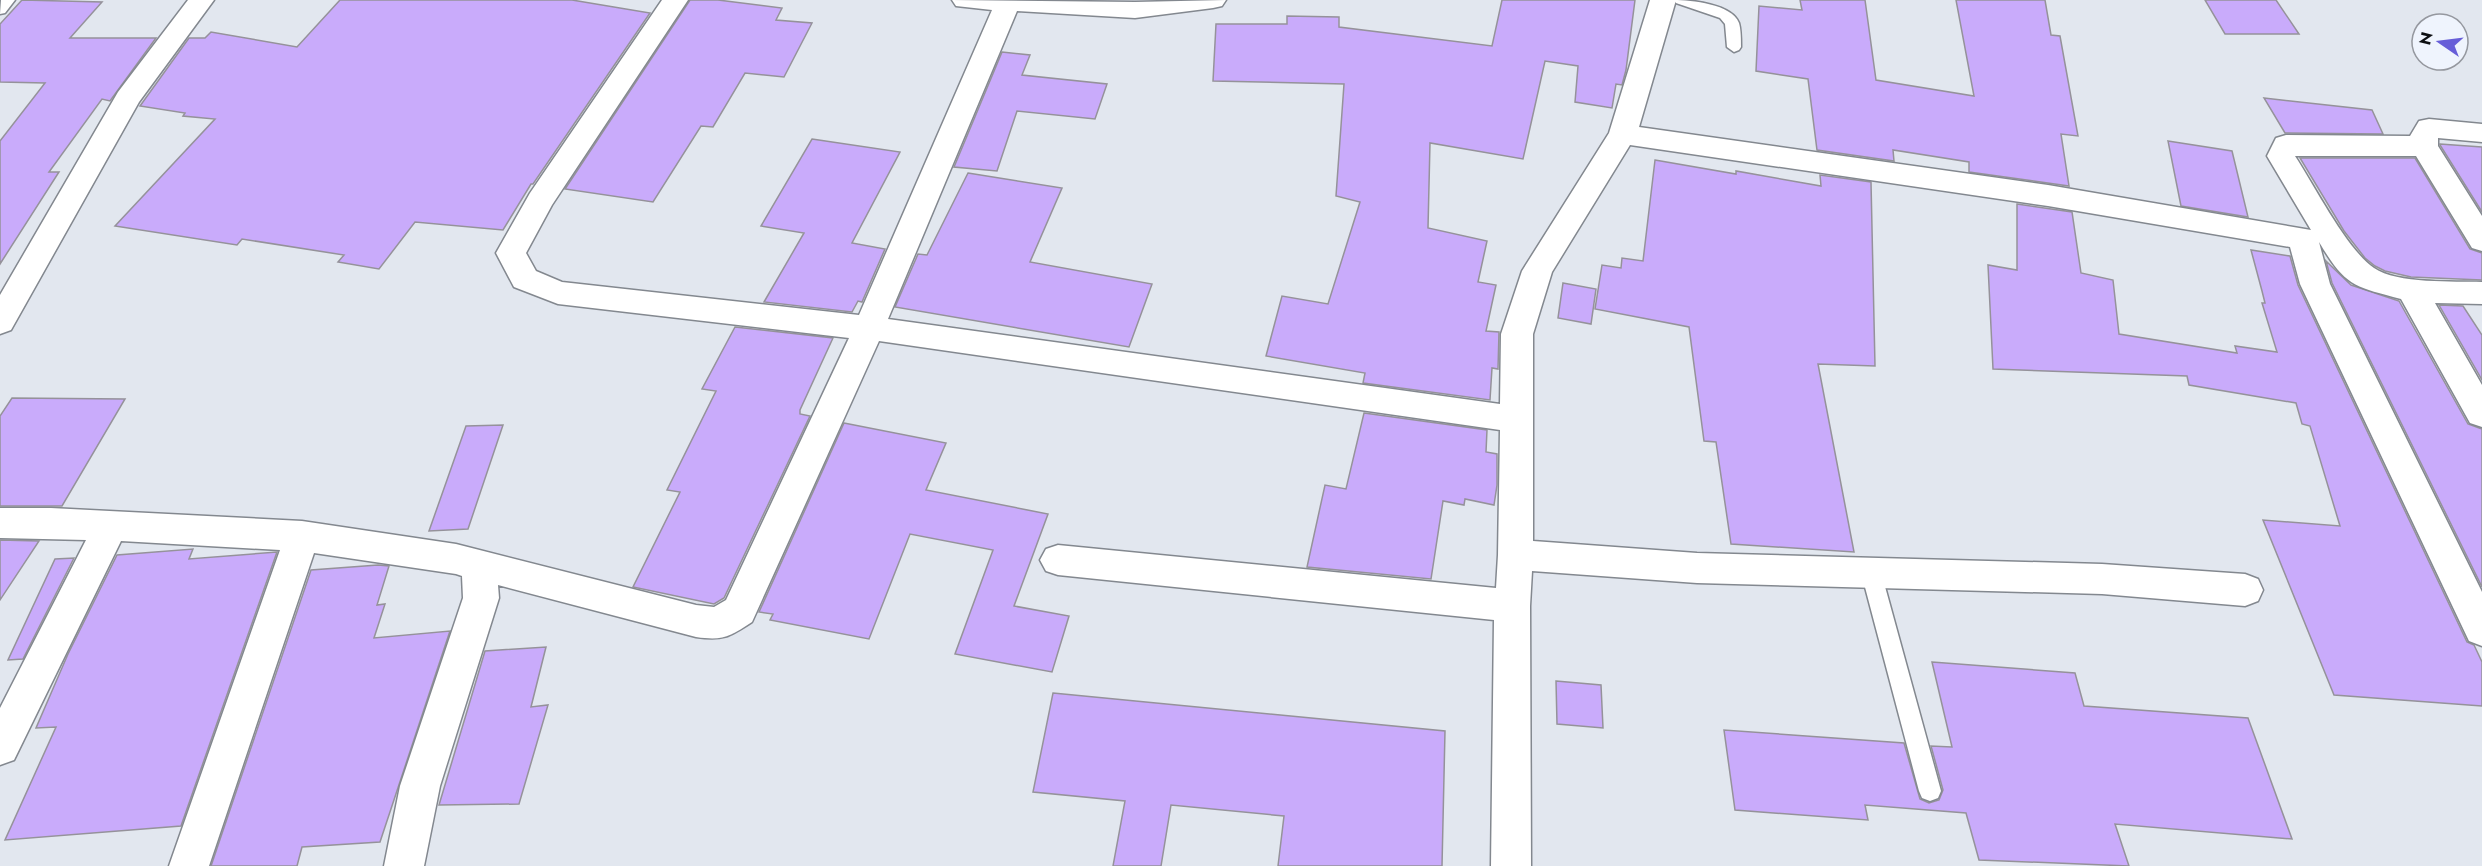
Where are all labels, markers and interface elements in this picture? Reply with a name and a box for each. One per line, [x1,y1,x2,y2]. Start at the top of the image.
north arrow [2410,12,2470,72]
text: N [2413,30,2439,47]

